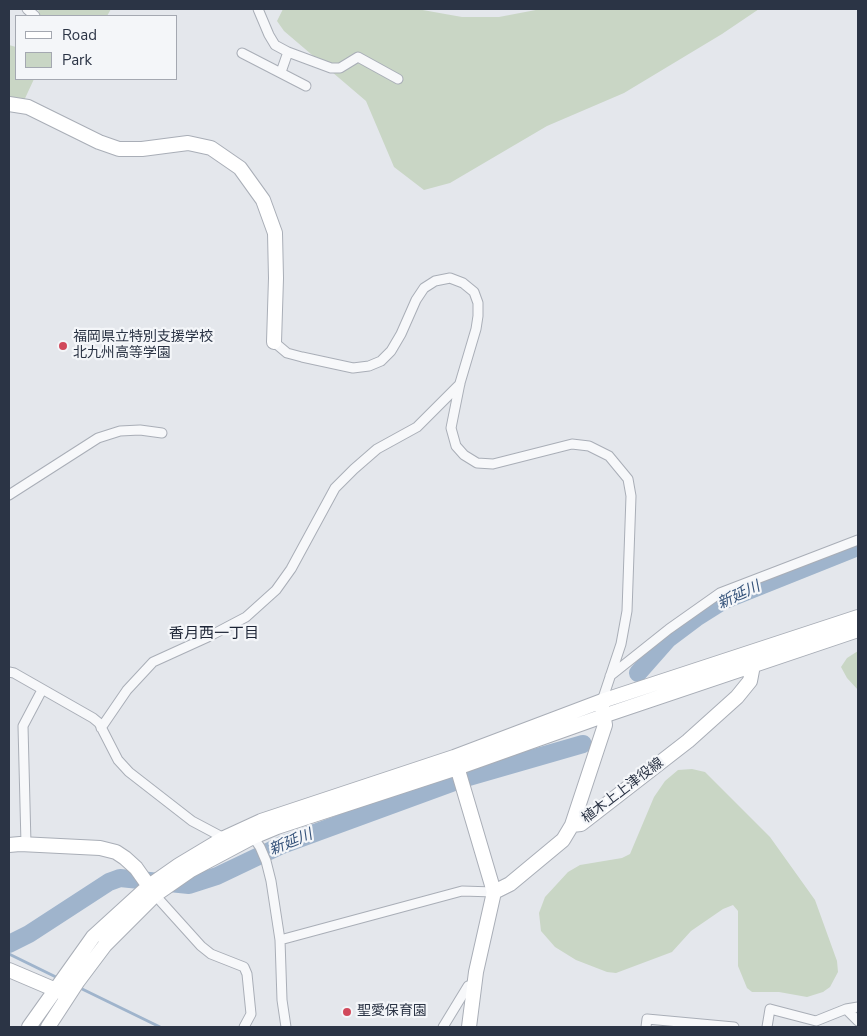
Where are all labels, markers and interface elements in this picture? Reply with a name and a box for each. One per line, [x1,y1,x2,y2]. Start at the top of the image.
legend [15,15,178,80]
text: Road [62,25,97,45]
text: Park [62,50,92,70]
place label: 福岡県立特別支援学校 北九州高等学園 [73,330,213,362]
marker: 福岡県立特別支援学校 北九州高等学園 [57,340,69,352]
water label: 新延川 [715,578,763,614]
district label: 香月西一丁目 [169,625,259,643]
street label: 植木上上津役線 [579,755,667,827]
water label: 新延川 [267,826,315,860]
place label: 聖愛保育園 [357,1004,427,1020]
marker: 聖愛保育園 [341,1006,353,1018]

